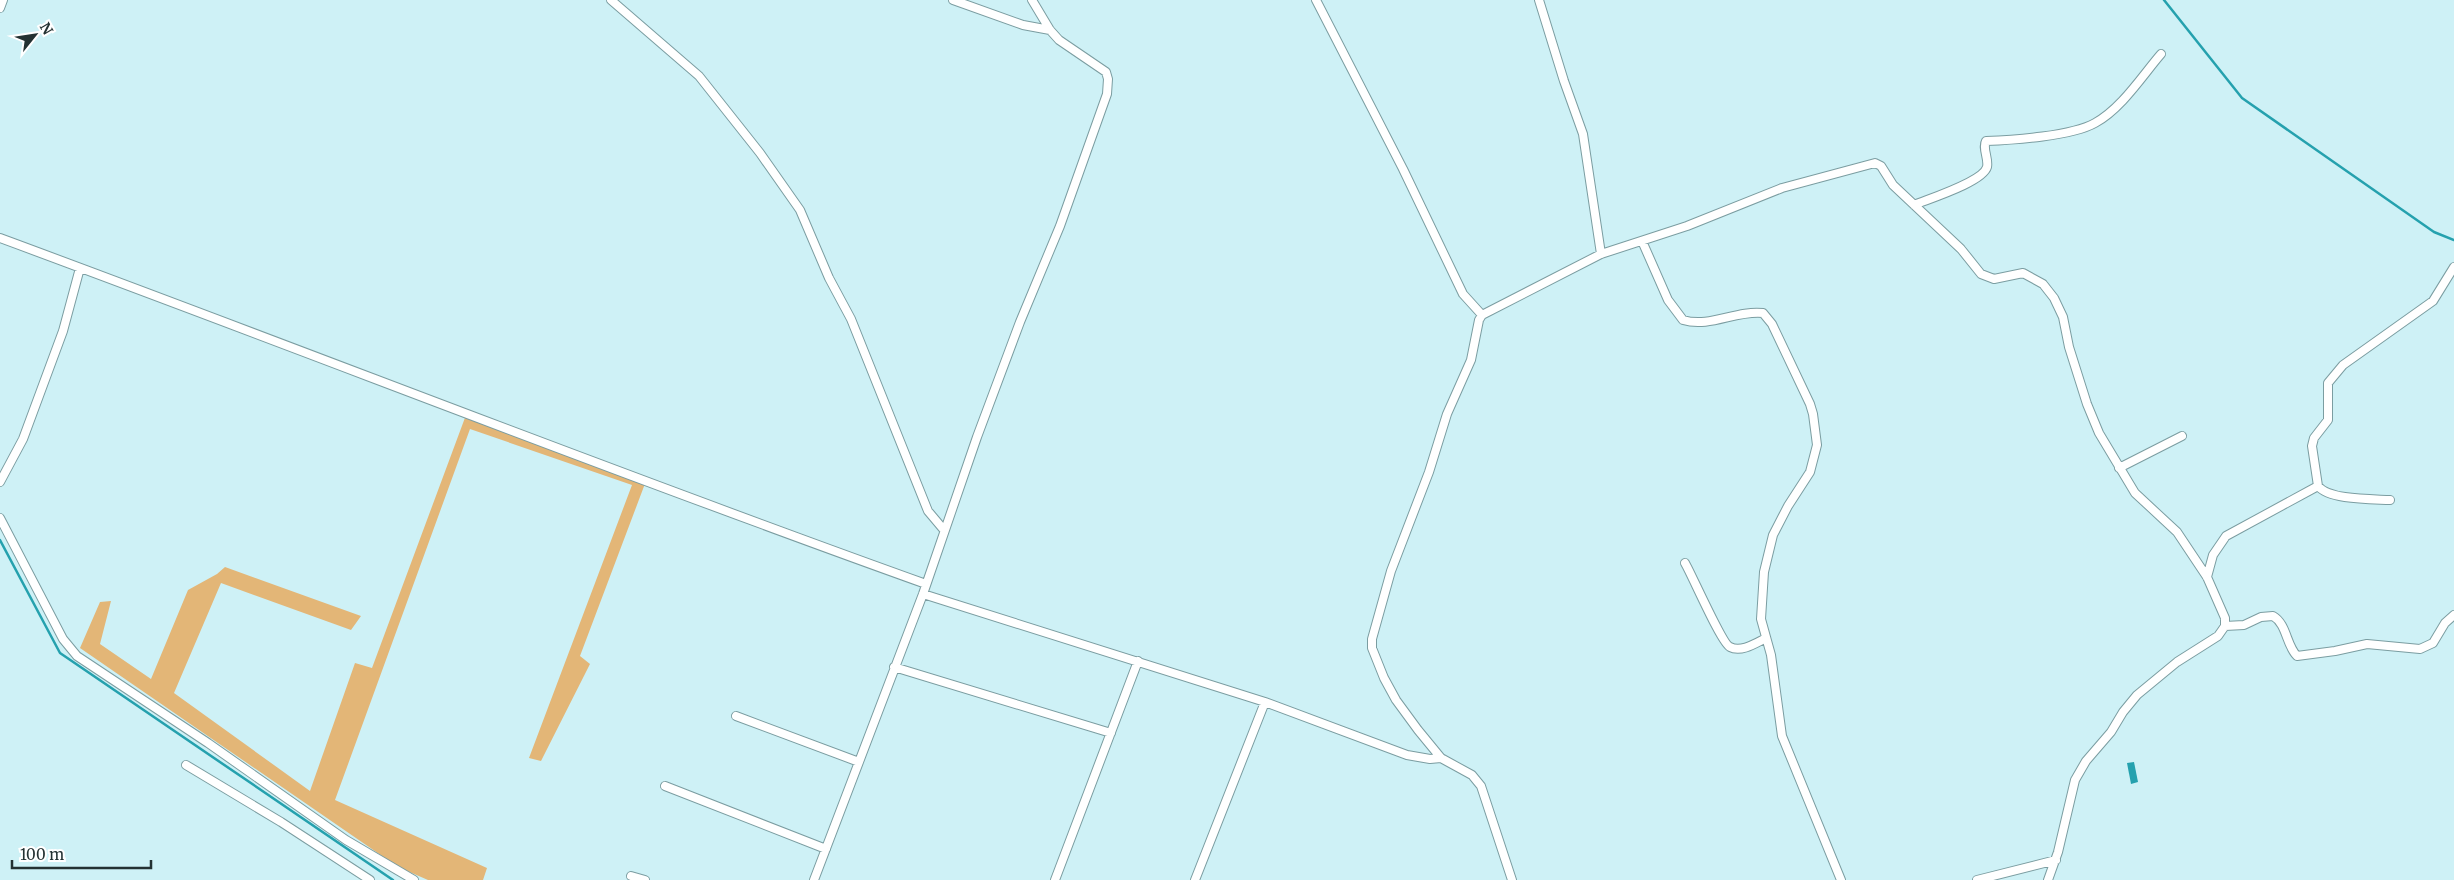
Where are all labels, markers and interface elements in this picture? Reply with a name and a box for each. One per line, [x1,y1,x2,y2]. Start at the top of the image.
north arrow [10,10,60,60]
text: N [36,19,57,38]
scale bar [12,838,151,870]
text: 100 m [20,845,64,864]

